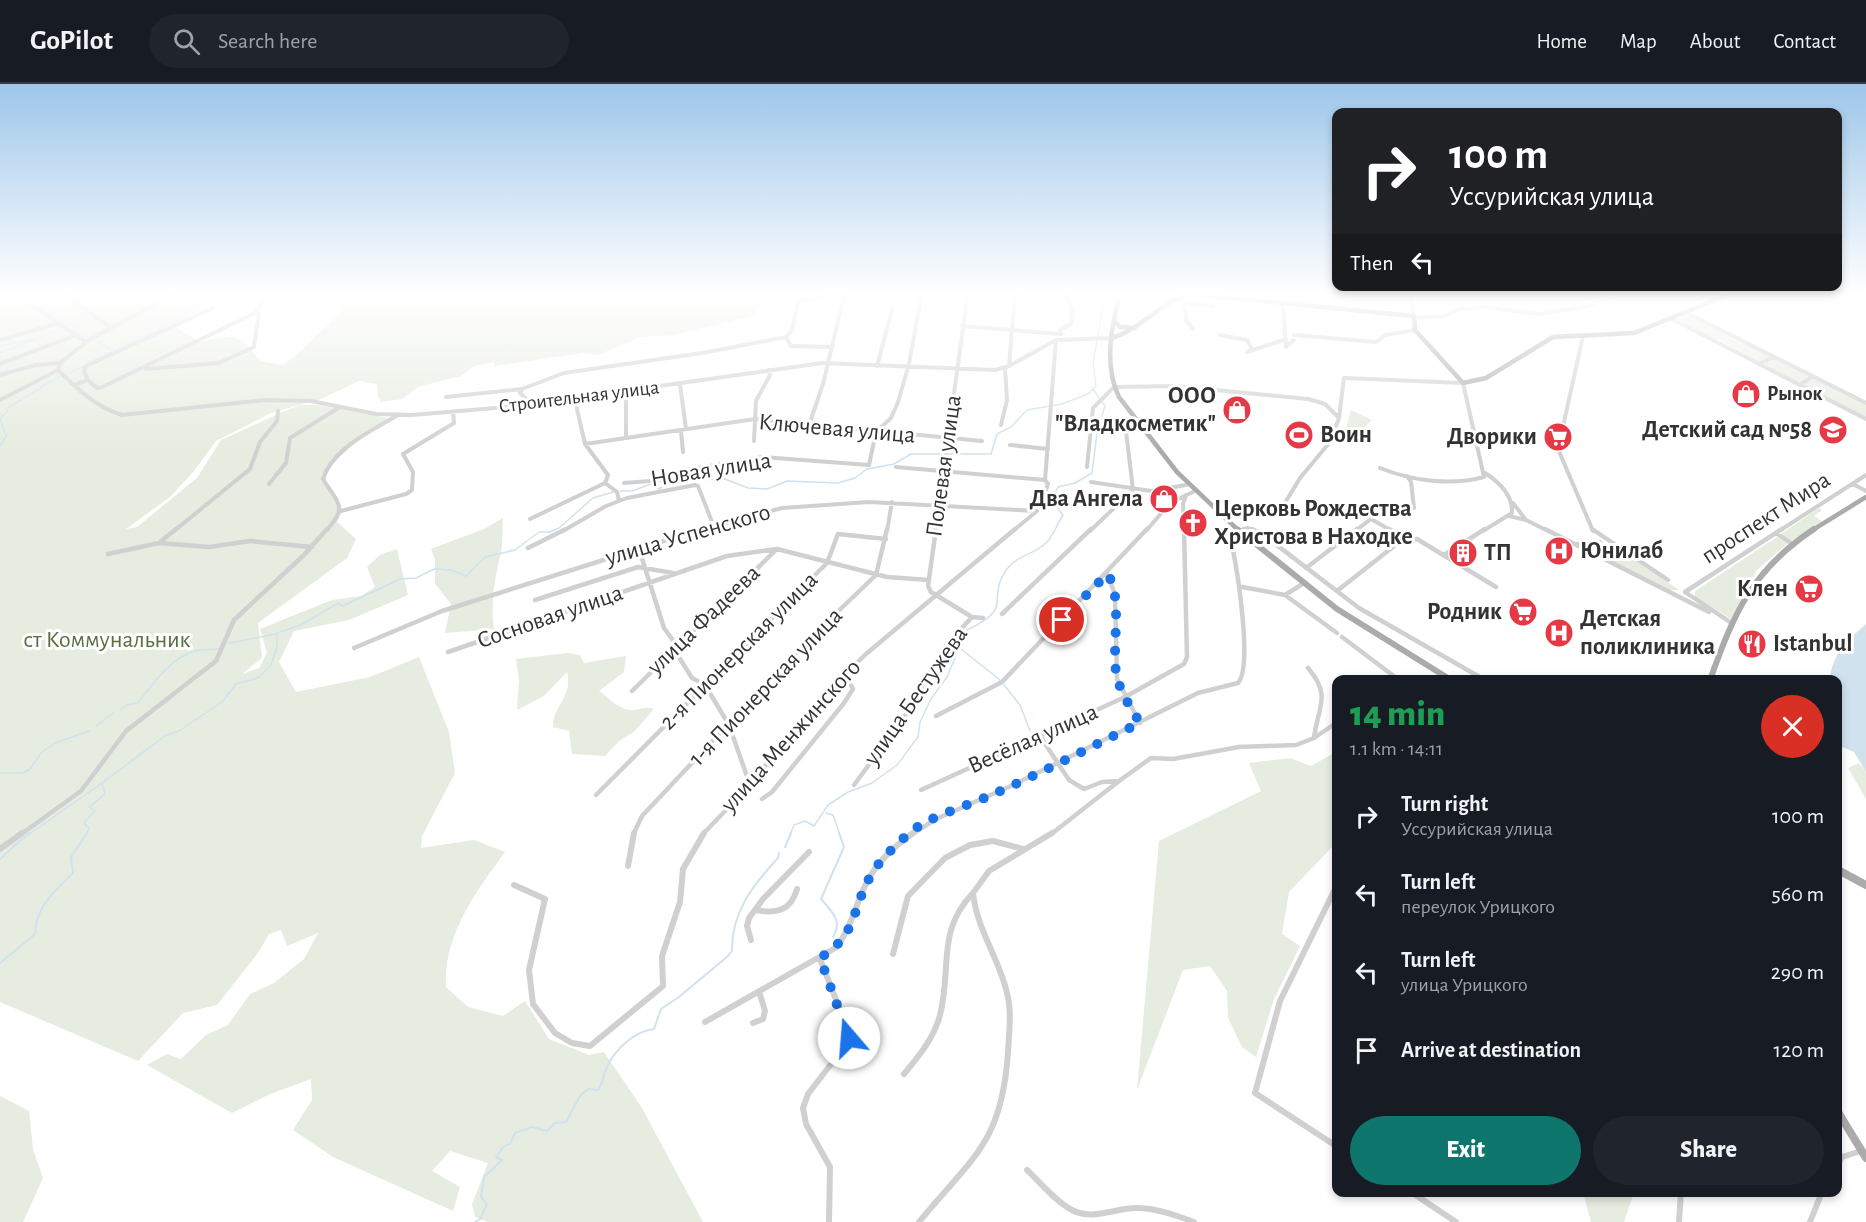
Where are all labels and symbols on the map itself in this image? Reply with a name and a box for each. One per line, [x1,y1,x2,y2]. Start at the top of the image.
street label: Строительная улица [498,377,660,417]
shop icon: Рынок [1730,378,1762,410]
place label: ООО "Владкосметик" [1055,384,1216,436]
place label: Рынок [1767,384,1823,404]
street label: Полевая улица [922,393,966,539]
shop icon: ООО "Владкосметик" [1221,394,1253,426]
street label: Ключевая улица [758,410,916,448]
school or university icon: Детский сад №58 [1817,414,1849,446]
place label: Детский сад №58 [1642,418,1812,442]
sports icon: Воин [1283,419,1315,451]
supermarket icon: Дворики [1542,421,1574,453]
place label: Воин [1320,423,1372,447]
place label: Дворики [1447,425,1537,449]
street label: Новая улица [649,449,773,491]
street label: проспект Мира [1697,468,1835,568]
shop icon: Два Ангела [1148,483,1180,515]
place label: Два Ангела [1030,487,1143,511]
place label: Церковь Рождества Христова в Находке [1214,497,1413,549]
street label: улица Успенского [602,500,773,570]
church icon: Церковь Рождества Христова в Находке [1177,507,1209,539]
hospital icon: Юнилаб [1543,535,1575,567]
building icon: ТП [1447,537,1479,569]
place label: Юнилаб [1580,539,1663,563]
place label: ТП [1484,541,1512,565]
street label: улица Фадеева [642,561,765,680]
street label: 2-я Пионерская улица [656,568,822,734]
supermarket icon: Клен [1793,573,1825,605]
place label: Клен [1737,577,1788,601]
street label: Сосновая улица [474,581,626,653]
pin [1036,594,1087,645]
supermarket icon: Родник [1507,596,1539,628]
place label: Родник [1427,600,1502,624]
street label: 1-я Пионерская улица [685,603,847,771]
place label: Детская поликлиника [1580,607,1715,659]
hospital icon: Детская поликлиника [1543,617,1575,649]
street label: улица Бестужева [859,622,973,770]
park label: ст Коммунальник [23,628,191,652]
restaurant icon: Istanbul [1736,628,1768,660]
place label: Istanbul [1773,632,1853,656]
street label: улица Менжинского [716,655,865,818]
street label: Весёлая улица [964,700,1102,778]
position arrow [817,1006,881,1070]

